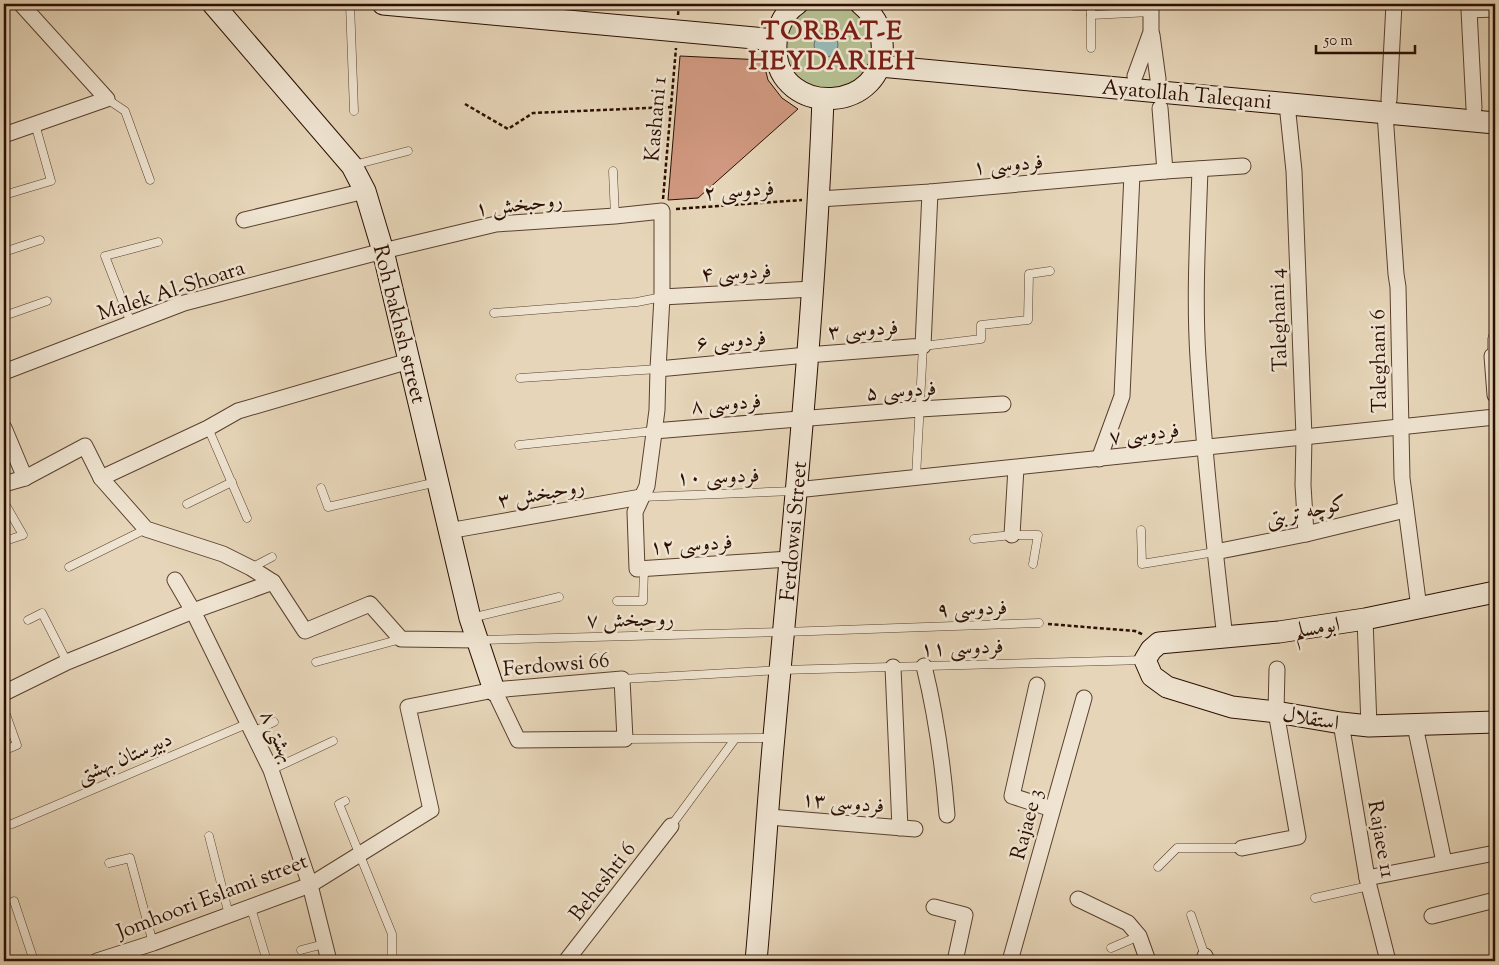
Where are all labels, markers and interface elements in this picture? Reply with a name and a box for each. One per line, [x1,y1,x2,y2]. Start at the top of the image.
district label: TORBAT-E HEYDARIEH [748,14,916,81]
scale bar [1316,22,1415,54]
text: 50 m [1323,31,1353,52]
street label: Ayatollah Taleqani [1101,74,1273,118]
street label: Kashani 1 [638,75,676,163]
street label: فردوسی ۱ [972,148,1045,184]
street label: فردوسی ۲ [703,175,775,209]
street label: روحبخش ۱ [474,186,564,226]
street label: Roh bakhsh street [364,242,432,407]
street label: Malek Al-Shoara [94,254,249,330]
street label: فردوسی ۴ [700,257,772,291]
street label: Taleghani 4 [1263,268,1297,372]
street label: Taleghani 6 [1364,309,1396,413]
street label: فردوسی ۳ [827,314,899,348]
street label: فردوسی ۶ [695,324,768,360]
street label: فردوسی ۵ [865,375,937,409]
street label: فردوسی ۸ [690,387,763,423]
street label: فردوسی ۷ [1108,416,1181,454]
street label: Ferdowsi Street [774,460,816,602]
street label: فردوسی ۱۰ [676,462,760,494]
street label: روحبخش ۳ [495,473,587,517]
street label: کوچه تربتی [1263,489,1350,537]
street label: فردوسی ۱۲ [649,528,734,564]
street label: فردوسی ۹ [936,594,1008,626]
street label: روحبخش ۷ [586,605,674,637]
street label: ابومسلم [1292,611,1343,651]
street label: فردوسی ۱۱ [920,633,1004,665]
street label: Ferdowsi 66 [502,646,611,686]
street label: استقلال [1280,700,1341,740]
street label: بهشتی ۸ [251,706,301,768]
street label: دبیرستان بهشتی [72,725,177,793]
street label: فردوسی ۱۳ [800,785,885,823]
street label: Rajaee 3 [1004,786,1052,863]
street label: Rajaee 11 [1358,798,1402,880]
street label: Beheshti 6 [563,836,644,928]
street label: Jomhoori Eslami street [112,848,313,949]

